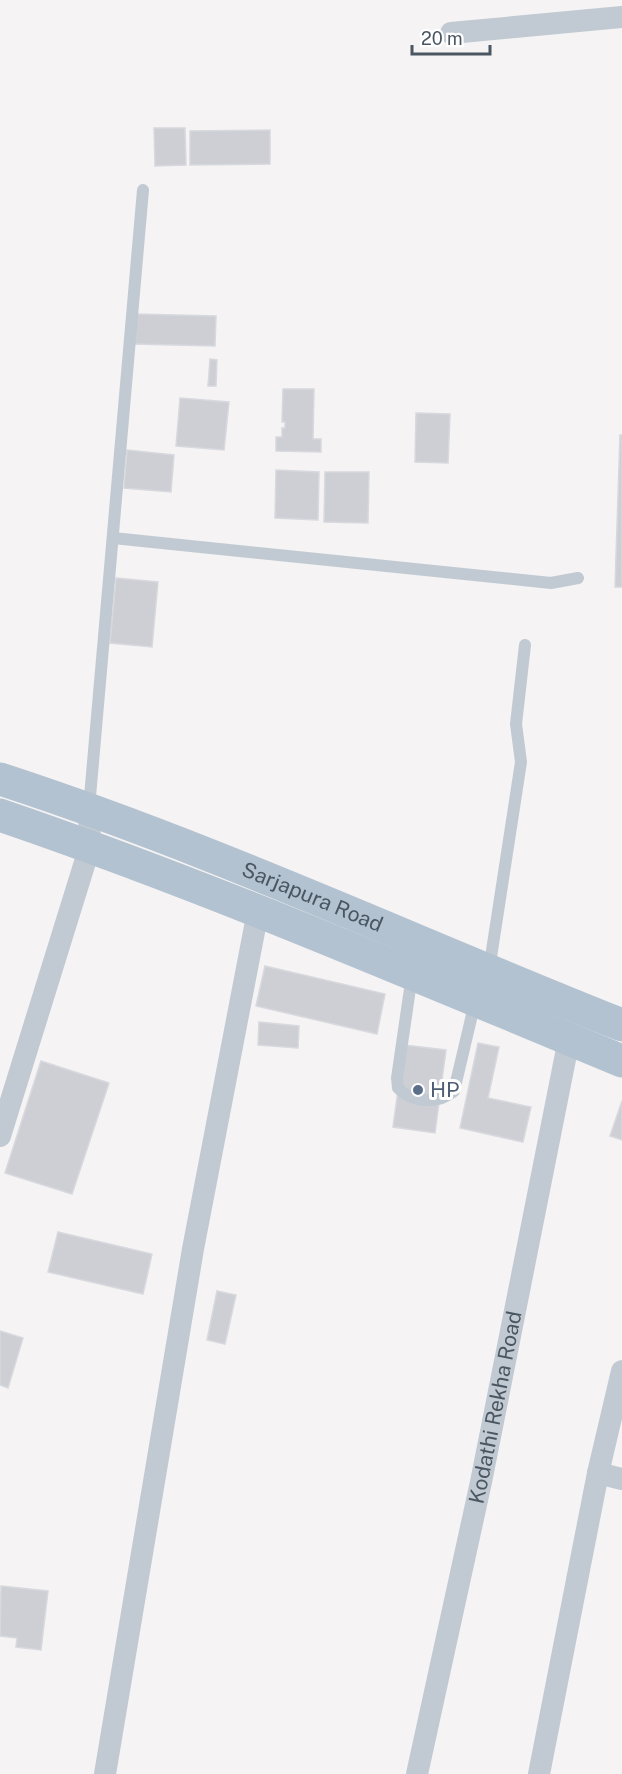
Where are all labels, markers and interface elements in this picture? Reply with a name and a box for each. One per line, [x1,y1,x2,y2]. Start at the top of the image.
scale bar [412,18,490,56]
text: 20 m [421,28,463,49]
street label: Sarjapura Road [238,856,387,937]
place label: HP [430,1077,459,1102]
marker: HP [411,1083,425,1097]
street label: Kodathi Rekha Road [464,1309,527,1506]

